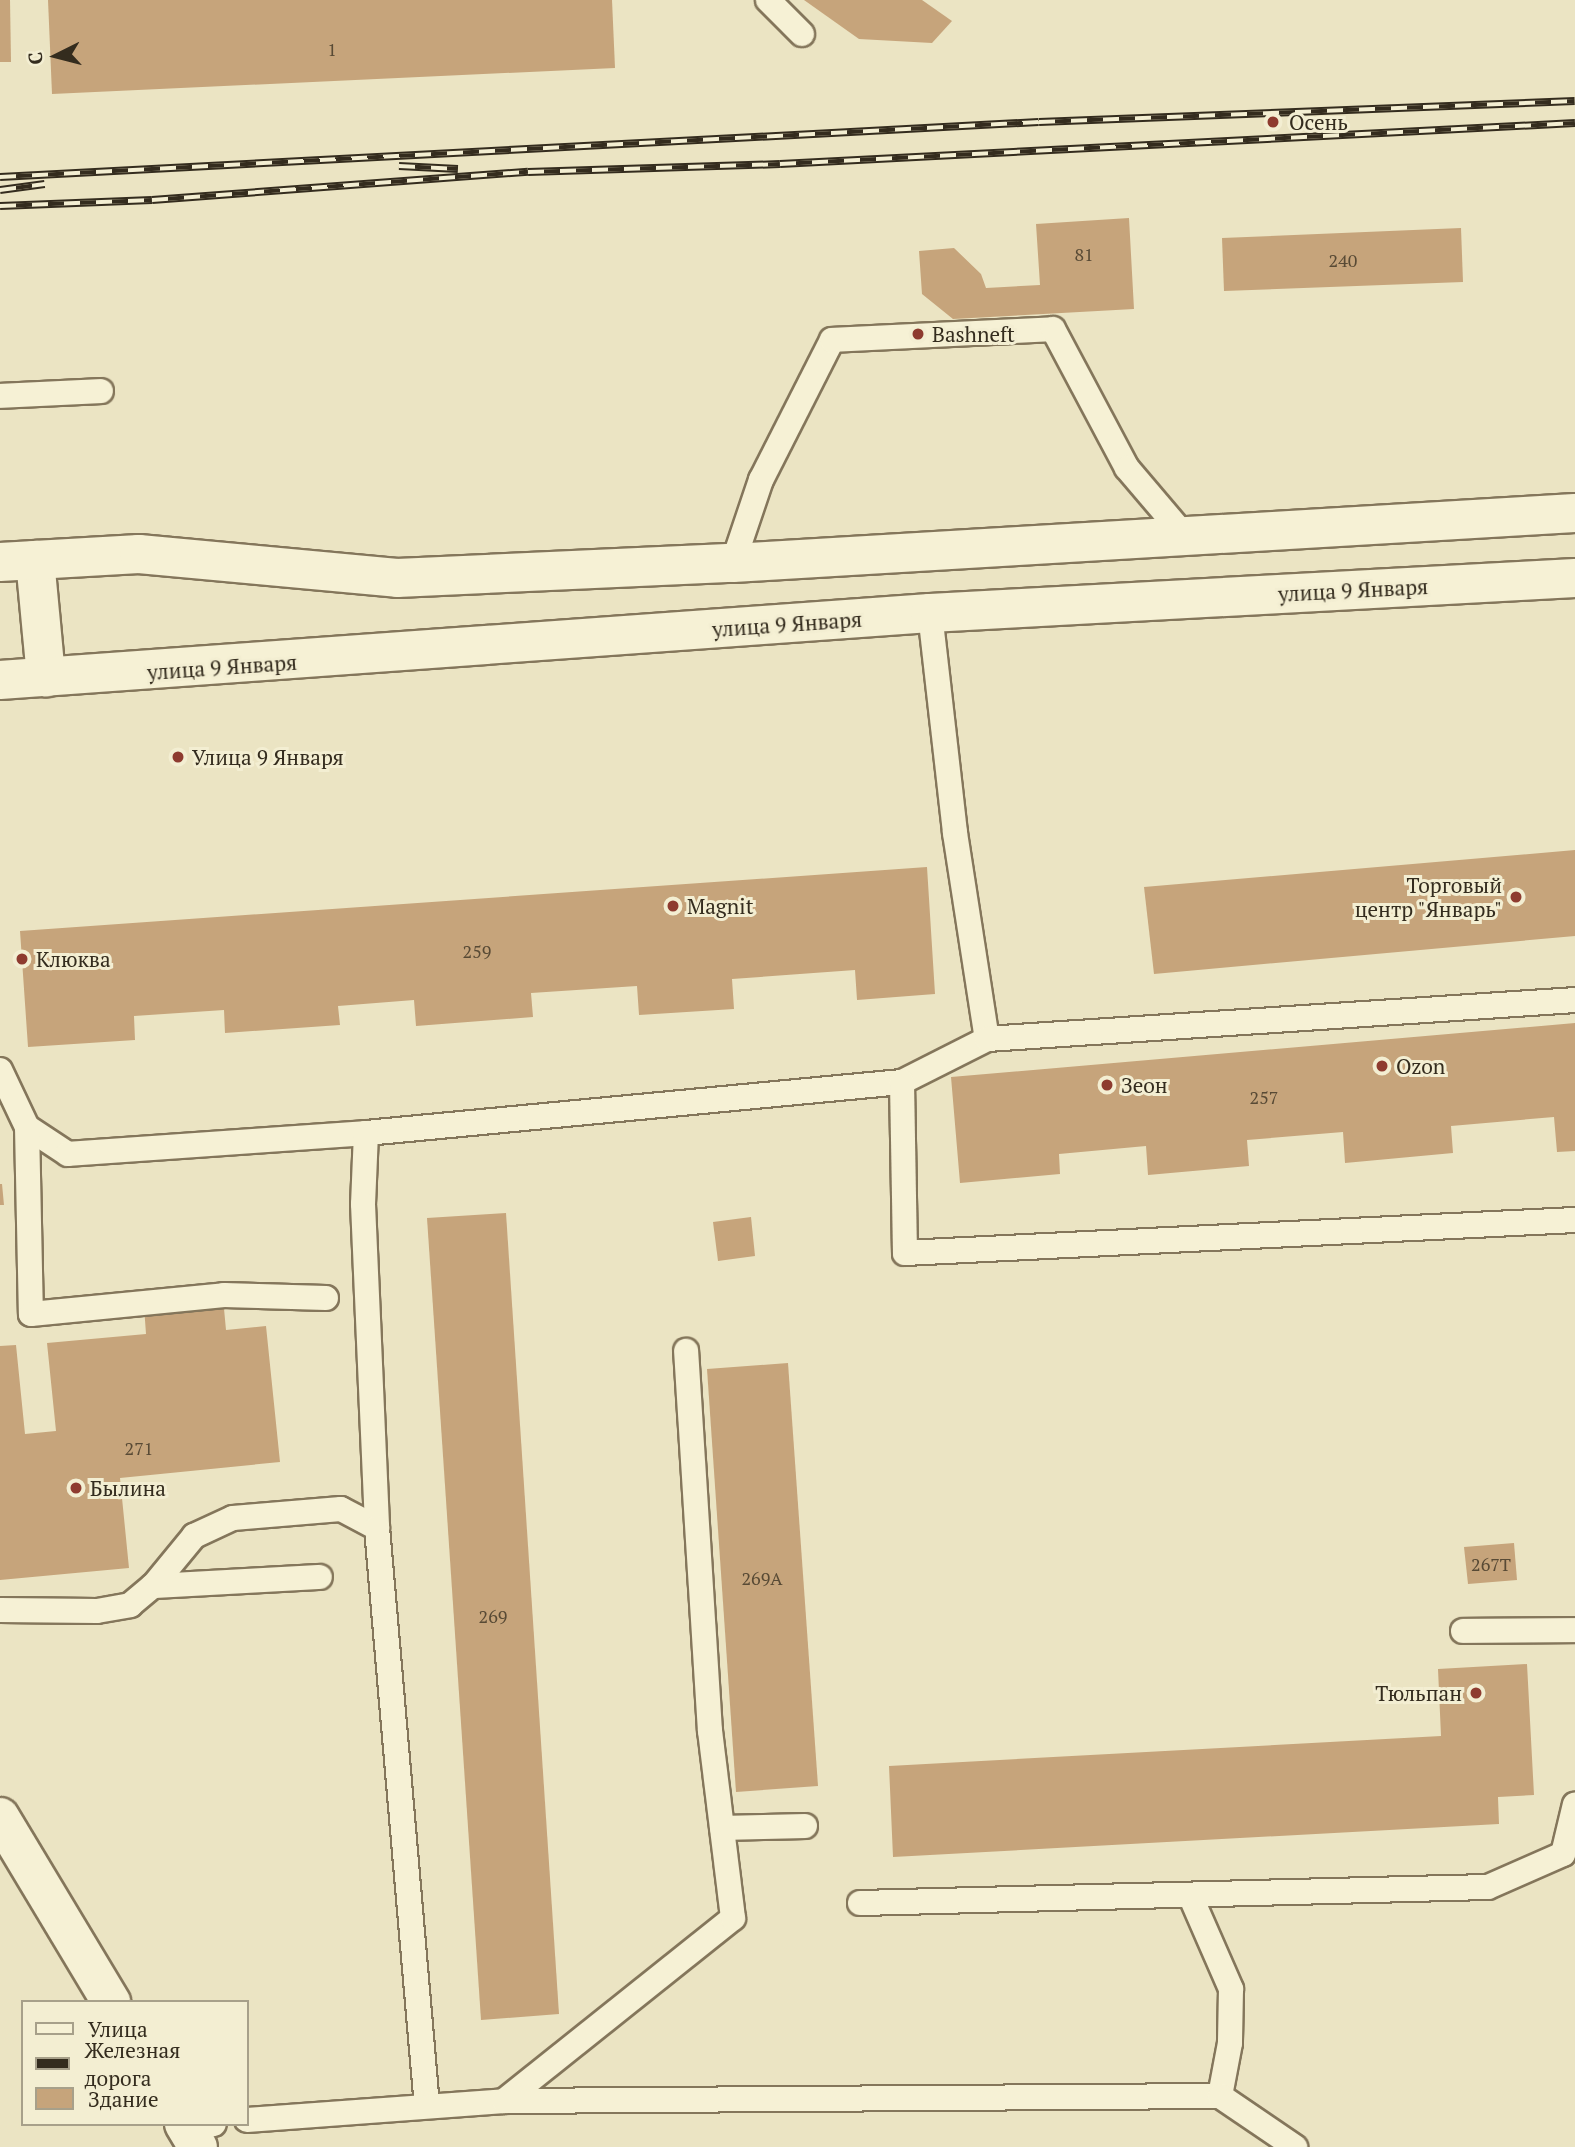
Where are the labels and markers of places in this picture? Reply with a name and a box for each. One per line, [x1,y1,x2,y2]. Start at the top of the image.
place label: Осень [1289,109,1348,135]
marker: Осень [1263,112,1283,132]
place label: Bashneft [932,321,1015,347]
marker: Bashneft [910,326,926,342]
place label: Улица 9 Января [192,744,344,770]
marker: Улица 9 Января [170,749,186,765]
place label: Торговый центр "Январь" [1354,872,1502,922]
marker: Торговый центр "Январь" [1508,889,1524,905]
place label: Magnit [687,893,753,919]
marker: Magnit [665,898,681,914]
place label: Клюква [36,946,111,972]
marker: Клюква [14,951,30,967]
place label: Ozon [1396,1053,1445,1079]
marker: Ozon [1374,1058,1390,1074]
place label: Зеон [1121,1072,1168,1098]
marker: Зеон [1099,1077,1115,1093]
place label: Былина [90,1475,166,1501]
marker: Былина [68,1480,84,1496]
place label: Тюльпан [1375,1680,1462,1706]
marker: Тюльпан [1468,1685,1484,1701]

